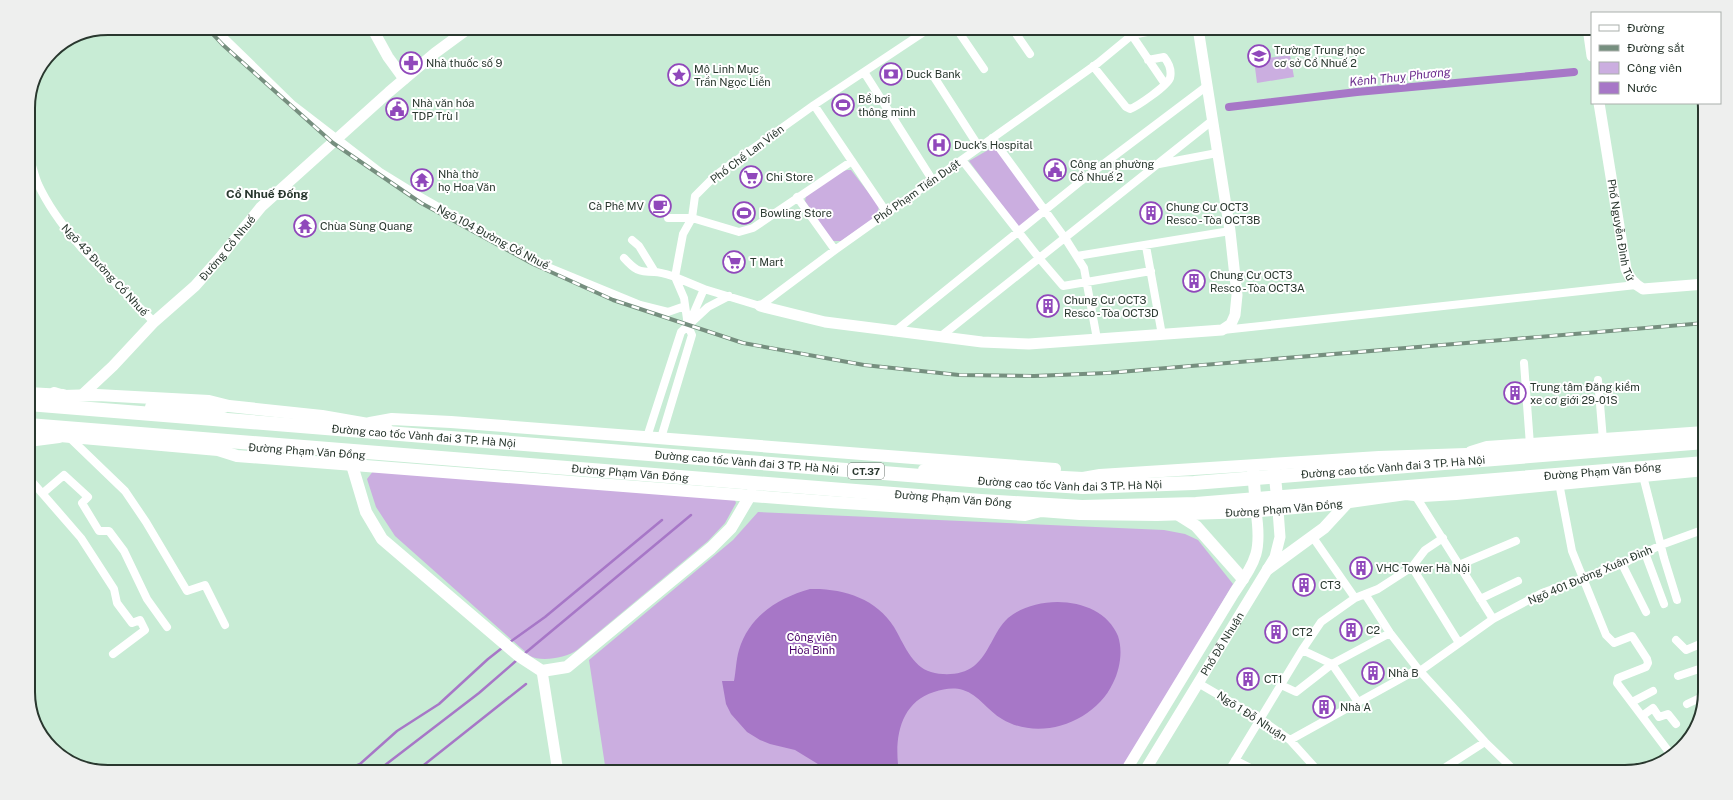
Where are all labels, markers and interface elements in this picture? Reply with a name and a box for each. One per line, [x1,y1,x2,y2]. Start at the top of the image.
legend [1591,12,1721,104]
text: Đường [1627,21,1665,35]
text: Đường sắt [1627,41,1685,55]
school or university icon: Trường Trung học cơ sở Cổ Nhuế 2 [1246,43,1272,69]
place label: Trường Trung học cơ sở Cổ Nhuế 2 [1274,44,1365,69]
pharmacy icon: Nhà thuốc số 9 [398,50,424,76]
place label: Nhà thuốc số 9 [426,57,503,69]
bank icon: Duck Bank [878,61,904,87]
text: Công viên [1627,61,1682,75]
place icon: Mộ Linh Mục Trần Ngọc Liễn [666,62,692,88]
place label: Mộ Linh Mục Trần Ngọc Liễn [694,63,771,88]
water label: Kênh Thuỵ Phương [1349,65,1452,89]
place label: Duck Bank [906,68,961,80]
text: Nước [1627,81,1657,95]
sports icon: Bể bơi thông minh [830,92,856,118]
place label: Bể bơi thông minh [858,93,916,118]
public building icon: Nhà văn hóa TDP Trù I [384,96,410,122]
place label: Nhà văn hóa TDP Trù I [412,97,474,122]
street label: Phố Chế Lan Viên [708,123,786,185]
hospital icon: Duck's Hospital [926,132,952,158]
place label: Duck's Hospital [954,139,1033,151]
street label: Phố Phạm Tiến Duật [872,157,962,225]
public building icon: Công an phường Cổ Nhuế 2 [1042,157,1068,183]
place label: Công an phường Cổ Nhuế 2 [1070,158,1155,183]
supermarket icon: Chi Store [738,164,764,190]
temple icon: Nhà thờ họ Hoa Văn [409,167,435,193]
place label: Nhà thờ họ Hoa Văn [438,168,496,193]
place label: Chi Store [766,171,813,183]
street label: Phố Nguyễn Đình Tứ [1605,178,1637,284]
district label: Cổ Nhuế Đống [226,187,308,201]
cafe icon: Cà Phê MV [647,193,673,219]
place label: Cà Phê MV [588,200,645,212]
sports icon: Bowling Store [731,200,757,226]
building icon: Chung Cư OCT3 Resco - Tòa OCT3B [1138,200,1164,226]
place label: Chung Cư OCT3 Resco - Tòa OCT3B [1166,201,1261,226]
street label: Ngõ 104 Đường Cổ Nhuế [435,202,551,272]
place label: Bowling Store [760,207,832,219]
street label: Đường Cổ Nhuế [197,213,258,283]
temple icon: Chùa Sùng Quang [292,213,318,239]
place label: Chùa Sùng Quang [320,220,413,232]
street label: Ngõ 43 Đường Cổ Nhuế [59,222,151,318]
supermarket icon: T Mart [721,249,747,275]
place label: T Mart [750,256,783,268]
building icon: Chung Cư OCT3 Resco - Tòa OCT3A [1181,268,1207,294]
place label: Chung Cư OCT3 Resco - Tòa OCT3A [1210,269,1305,294]
building icon: Chung Cư OCT3 Resco - Tòa OCT3D [1035,293,1061,319]
place label: Chung Cư OCT3 Resco - Tòa OCT3D [1064,294,1159,319]
building icon: Trung tâm Đăng kiểm xe cơ giới 29-01S [1502,380,1528,406]
place label: Trung tâm Đăng kiểm xe cơ giới 29-01S [1530,381,1640,406]
street label: Đường cao tốc Vành đai 3 TP. Hà Nội [331,423,516,449]
street label: Đường Phạm Văn Đồng [248,441,366,461]
street label: Đường cao tốc Vành đai 3 TP. Hà Nội [654,449,839,475]
street label: Đường cao tốc Vành đai 3 TP. Hà Nội [1300,454,1486,480]
street label: Đường Phạm Văn Đồng [1543,461,1662,482]
street label: Đường Phạm Văn Đồng [571,462,689,484]
road number: CT.37 [848,463,884,479]
street label: Đường cao tốc Vành đai 3 TP. Hà Nội [977,475,1162,493]
street label: Đường Phạm Văn Đồng [894,488,1012,509]
street label: Đường Phạm Văn Đồng [1225,497,1344,519]
street label: Ngõ 401 Đường Xuân Đỉnh [1526,543,1654,607]
building icon: VHC Tower Hà Nội [1348,555,1374,581]
place label: VHC Tower Hà Nội [1376,562,1470,574]
building icon: CT3 [1291,572,1317,598]
place label: CT3 [1320,579,1341,591]
street label: Phố Đỗ Nhuận [1198,610,1246,678]
building icon: C2 [1338,617,1364,643]
building icon: CT2 [1263,619,1289,645]
place label: C2 [1366,624,1381,636]
place label: CT2 [1292,626,1313,638]
park label: Công viên Hòa Bình [787,631,837,656]
building icon: Nhà B [1360,660,1386,686]
building icon: CT1 [1235,666,1261,692]
place label: Nhà B [1388,667,1419,679]
place label: CT1 [1264,673,1282,685]
street label: Ngõ 1 Đỗ Nhuận [1215,689,1289,743]
building icon: Nhà A [1311,694,1337,720]
place label: Nhà A [1340,701,1371,713]

